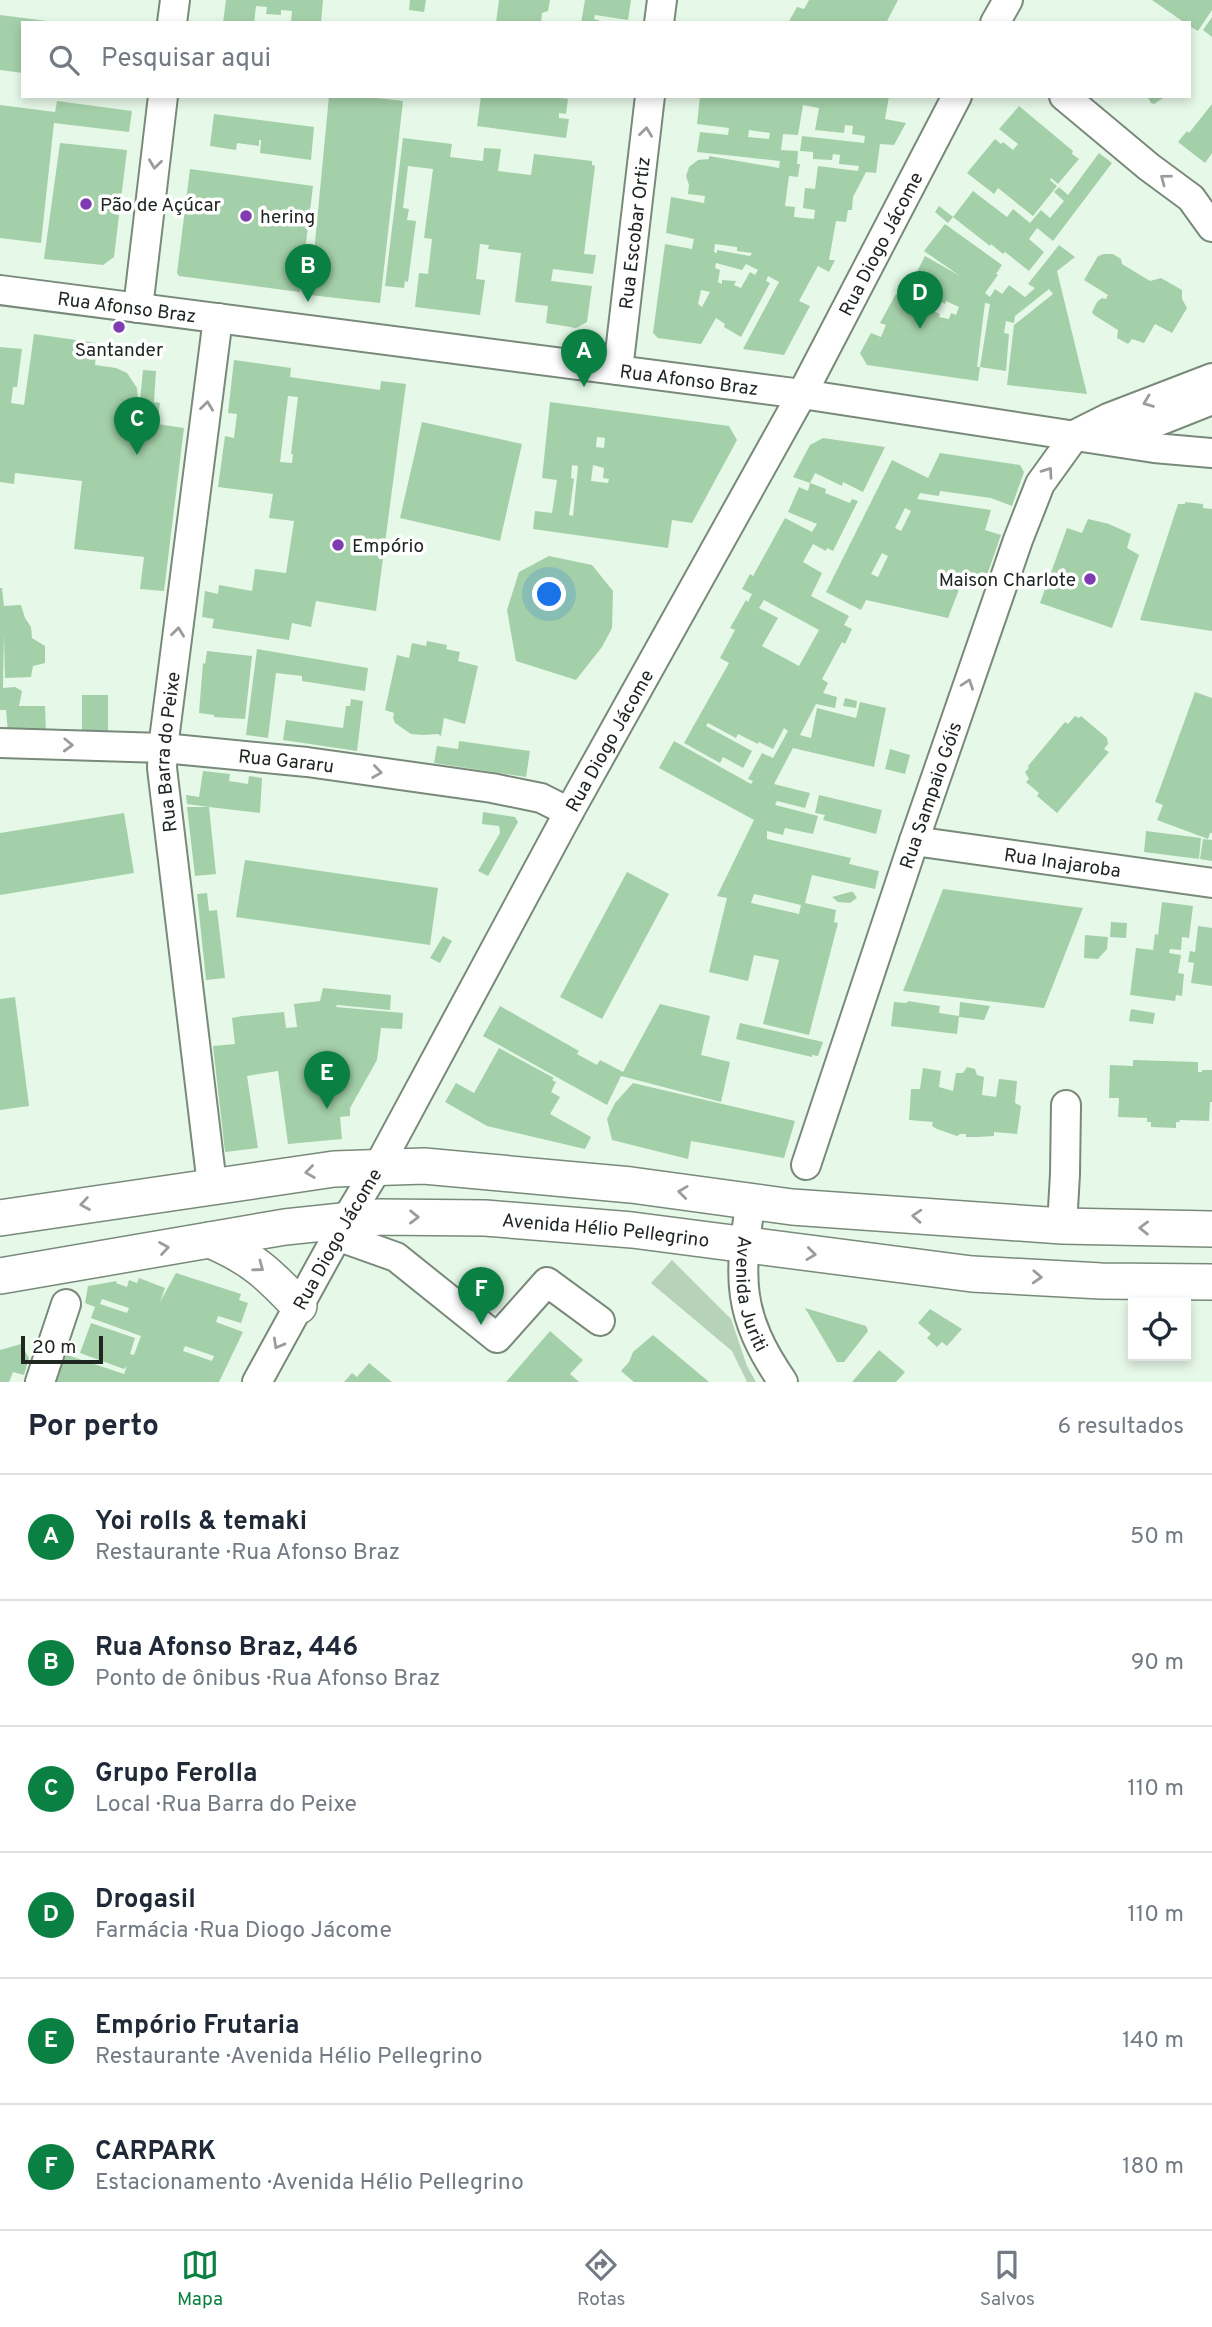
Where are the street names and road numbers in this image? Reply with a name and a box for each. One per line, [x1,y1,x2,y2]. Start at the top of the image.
street label: Rua Escobar Ortiz [615,155,657,311]
street label: Rua Diogo Jácome [835,167,927,319]
street label: Rua Afonso Braz [56,288,197,329]
street label: Rua Afonso Braz [618,360,760,402]
street label: Rua Diogo Jácome [561,666,660,817]
street label: Rua Barra do Peixe [152,671,187,834]
street label: Rua Sampaio Góis [895,719,968,872]
street label: Rua Gararu [237,745,335,780]
street label: Rua Inajaroba [1002,844,1122,884]
street label: Rua Diogo Jácome [289,1165,388,1315]
street label: Avenida Hélio Pellegrino [501,1209,711,1254]
street label: Avenida Juriti [729,1235,772,1356]

